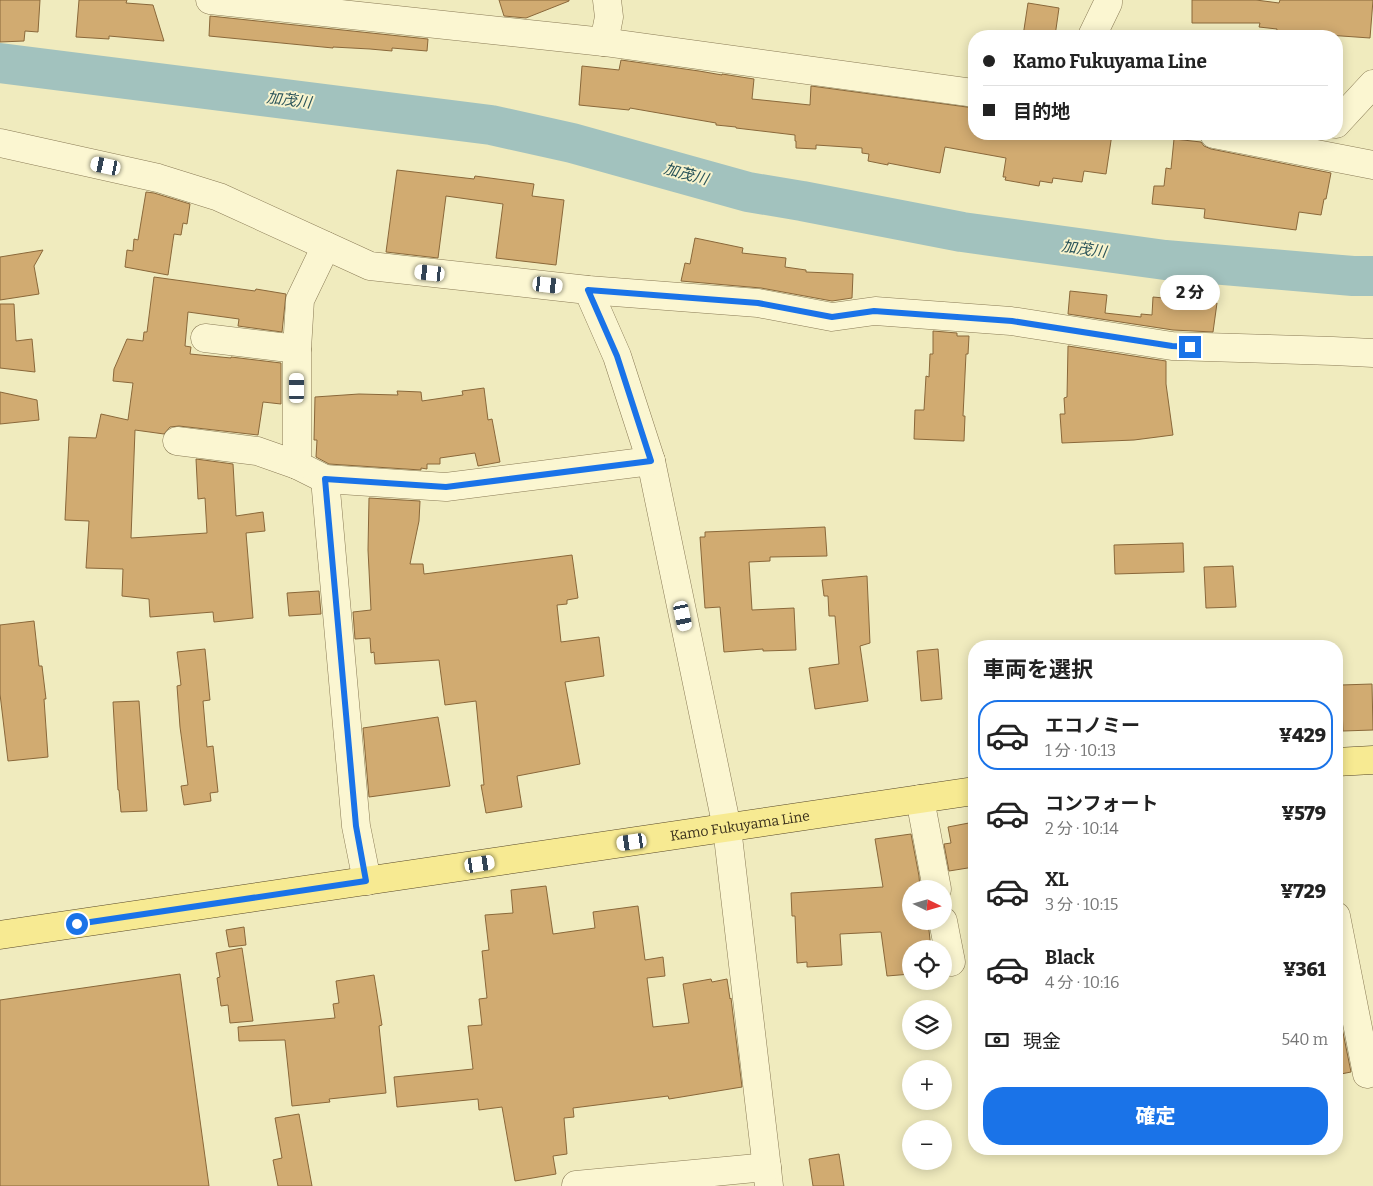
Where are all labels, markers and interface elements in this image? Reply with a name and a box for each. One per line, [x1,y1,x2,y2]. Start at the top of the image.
text: Kamo Fukuyama Line [1013,50,1207,73]
water label: 加茂川 [266,88,314,112]
text: 目的地 [1013,100,1070,123]
car [89,156,122,176]
water label: 加茂川 [662,159,712,189]
water label: 加茂川 [1060,237,1110,261]
car [414,264,445,282]
callout: 2 分 [1160,274,1220,310]
car [532,276,563,294]
text: 2 分 [1176,283,1204,302]
route end [1179,336,1201,358]
car [289,373,304,403]
car [672,600,693,632]
text: 車両を選択 [983,656,1093,683]
icon: car [985,713,1030,758]
text: エコノミー [1045,714,1140,737]
text: ¥429 [1279,724,1326,747]
text: 1 分 · 10:13 [1045,741,1116,760]
icon: car [985,791,1030,836]
text: コンフォート [1045,792,1158,815]
text: ¥579 [1281,802,1326,825]
street label: Kamo Fukuyama Line [669,807,811,845]
text: 2 分 · 10:14 [1045,819,1119,838]
car [616,832,647,852]
car [464,854,495,874]
text: XL [1045,868,1069,891]
icon: car [985,869,1030,914]
north arrow [902,880,952,930]
map controls [902,880,952,1170]
text: ¥729 [1280,880,1326,903]
text: 3 分 · 10:15 [1045,895,1118,914]
route start [66,913,88,935]
button: locate [902,940,952,990]
text: Black [1045,946,1095,969]
icon: car [985,947,1030,992]
text: ¥361 [1283,958,1326,981]
text: 4 分 · 10:16 [1045,973,1119,992]
button: layers [902,1000,952,1050]
icon: cash [983,1026,1011,1054]
text: 現金 [1023,1030,1061,1053]
text: 540 m [1281,1030,1328,1049]
button: + [902,1060,952,1110]
button: 確定 [983,1087,1328,1145]
button: − [902,1120,952,1170]

